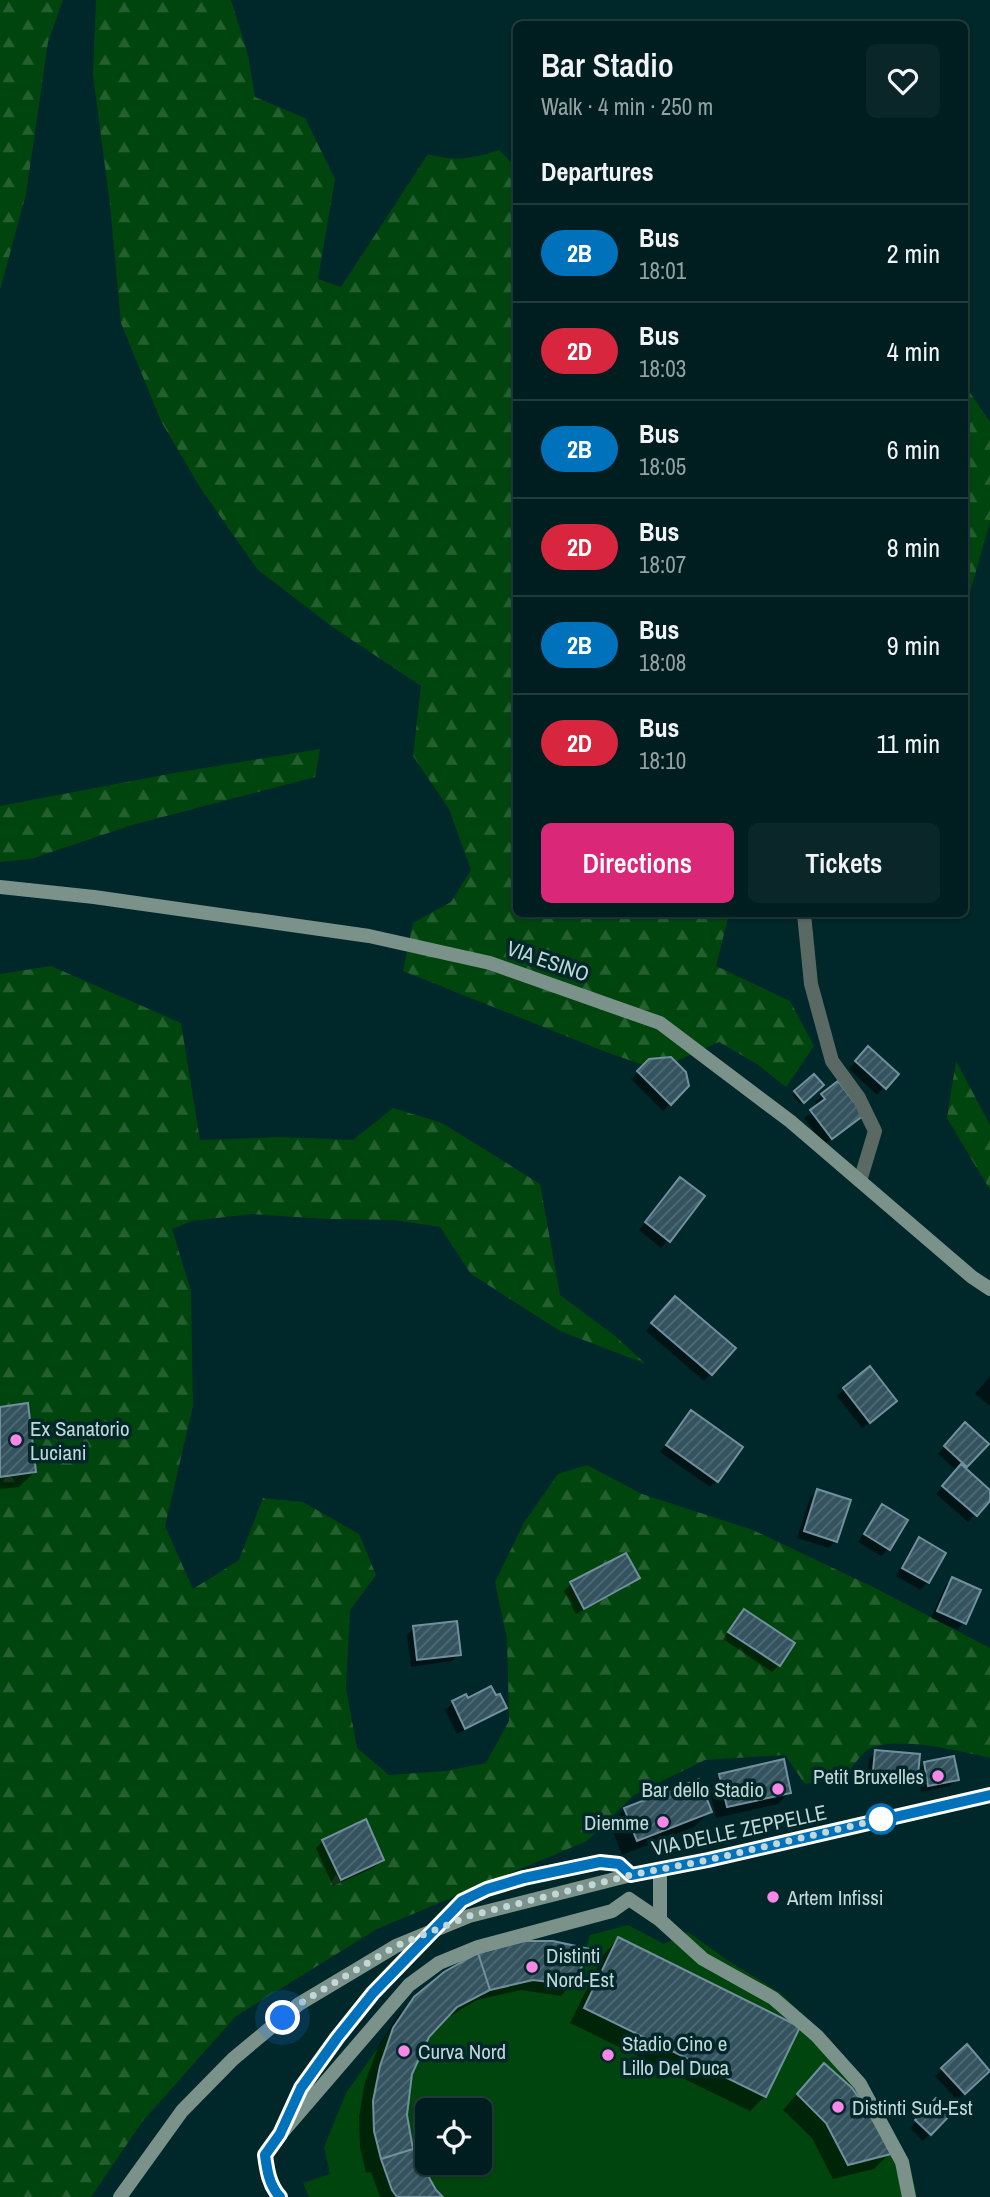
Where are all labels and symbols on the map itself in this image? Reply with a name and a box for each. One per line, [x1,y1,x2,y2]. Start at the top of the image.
street label: VIA ESINO [503,933,593,989]
place label: Ex Sanatorio Luciani [30,1414,130,1467]
marker: Ex Sanatorio Luciani [8,1432,24,1448]
place label: Petit Bruxelles [813,1762,924,1791]
marker: Petit Bruxelles [930,1768,946,1784]
place label: Bar dello Stadio [641,1775,764,1804]
marker: Bar dello Stadio [770,1781,786,1797]
street label: VIA DELLE ZEPPELLE [649,1797,829,1863]
unlabelled marker [866,1804,896,1834]
place label: Diemme [584,1808,649,1837]
marker: Diemme [655,1814,671,1830]
place label: Artem Infissi [786,1883,884,1912]
marker: Artem Infissi [765,1889,781,1905]
place label: Distinti Nord-Est [546,1941,614,1994]
marker: Distinti Nord-Est [524,1959,540,1975]
your location [265,2000,300,2035]
place label: Stadio Cino e Lillo Del Duca [622,2029,730,2082]
place label: Curva Nord [418,2037,506,2066]
marker: Curva Nord [396,2043,412,2059]
marker: Stadio Cino e Lillo Del Duca [600,2047,616,2063]
place label: Distinti Sud-Est [852,2093,973,2122]
marker: Distinti Sud-Est [830,2099,846,2115]

